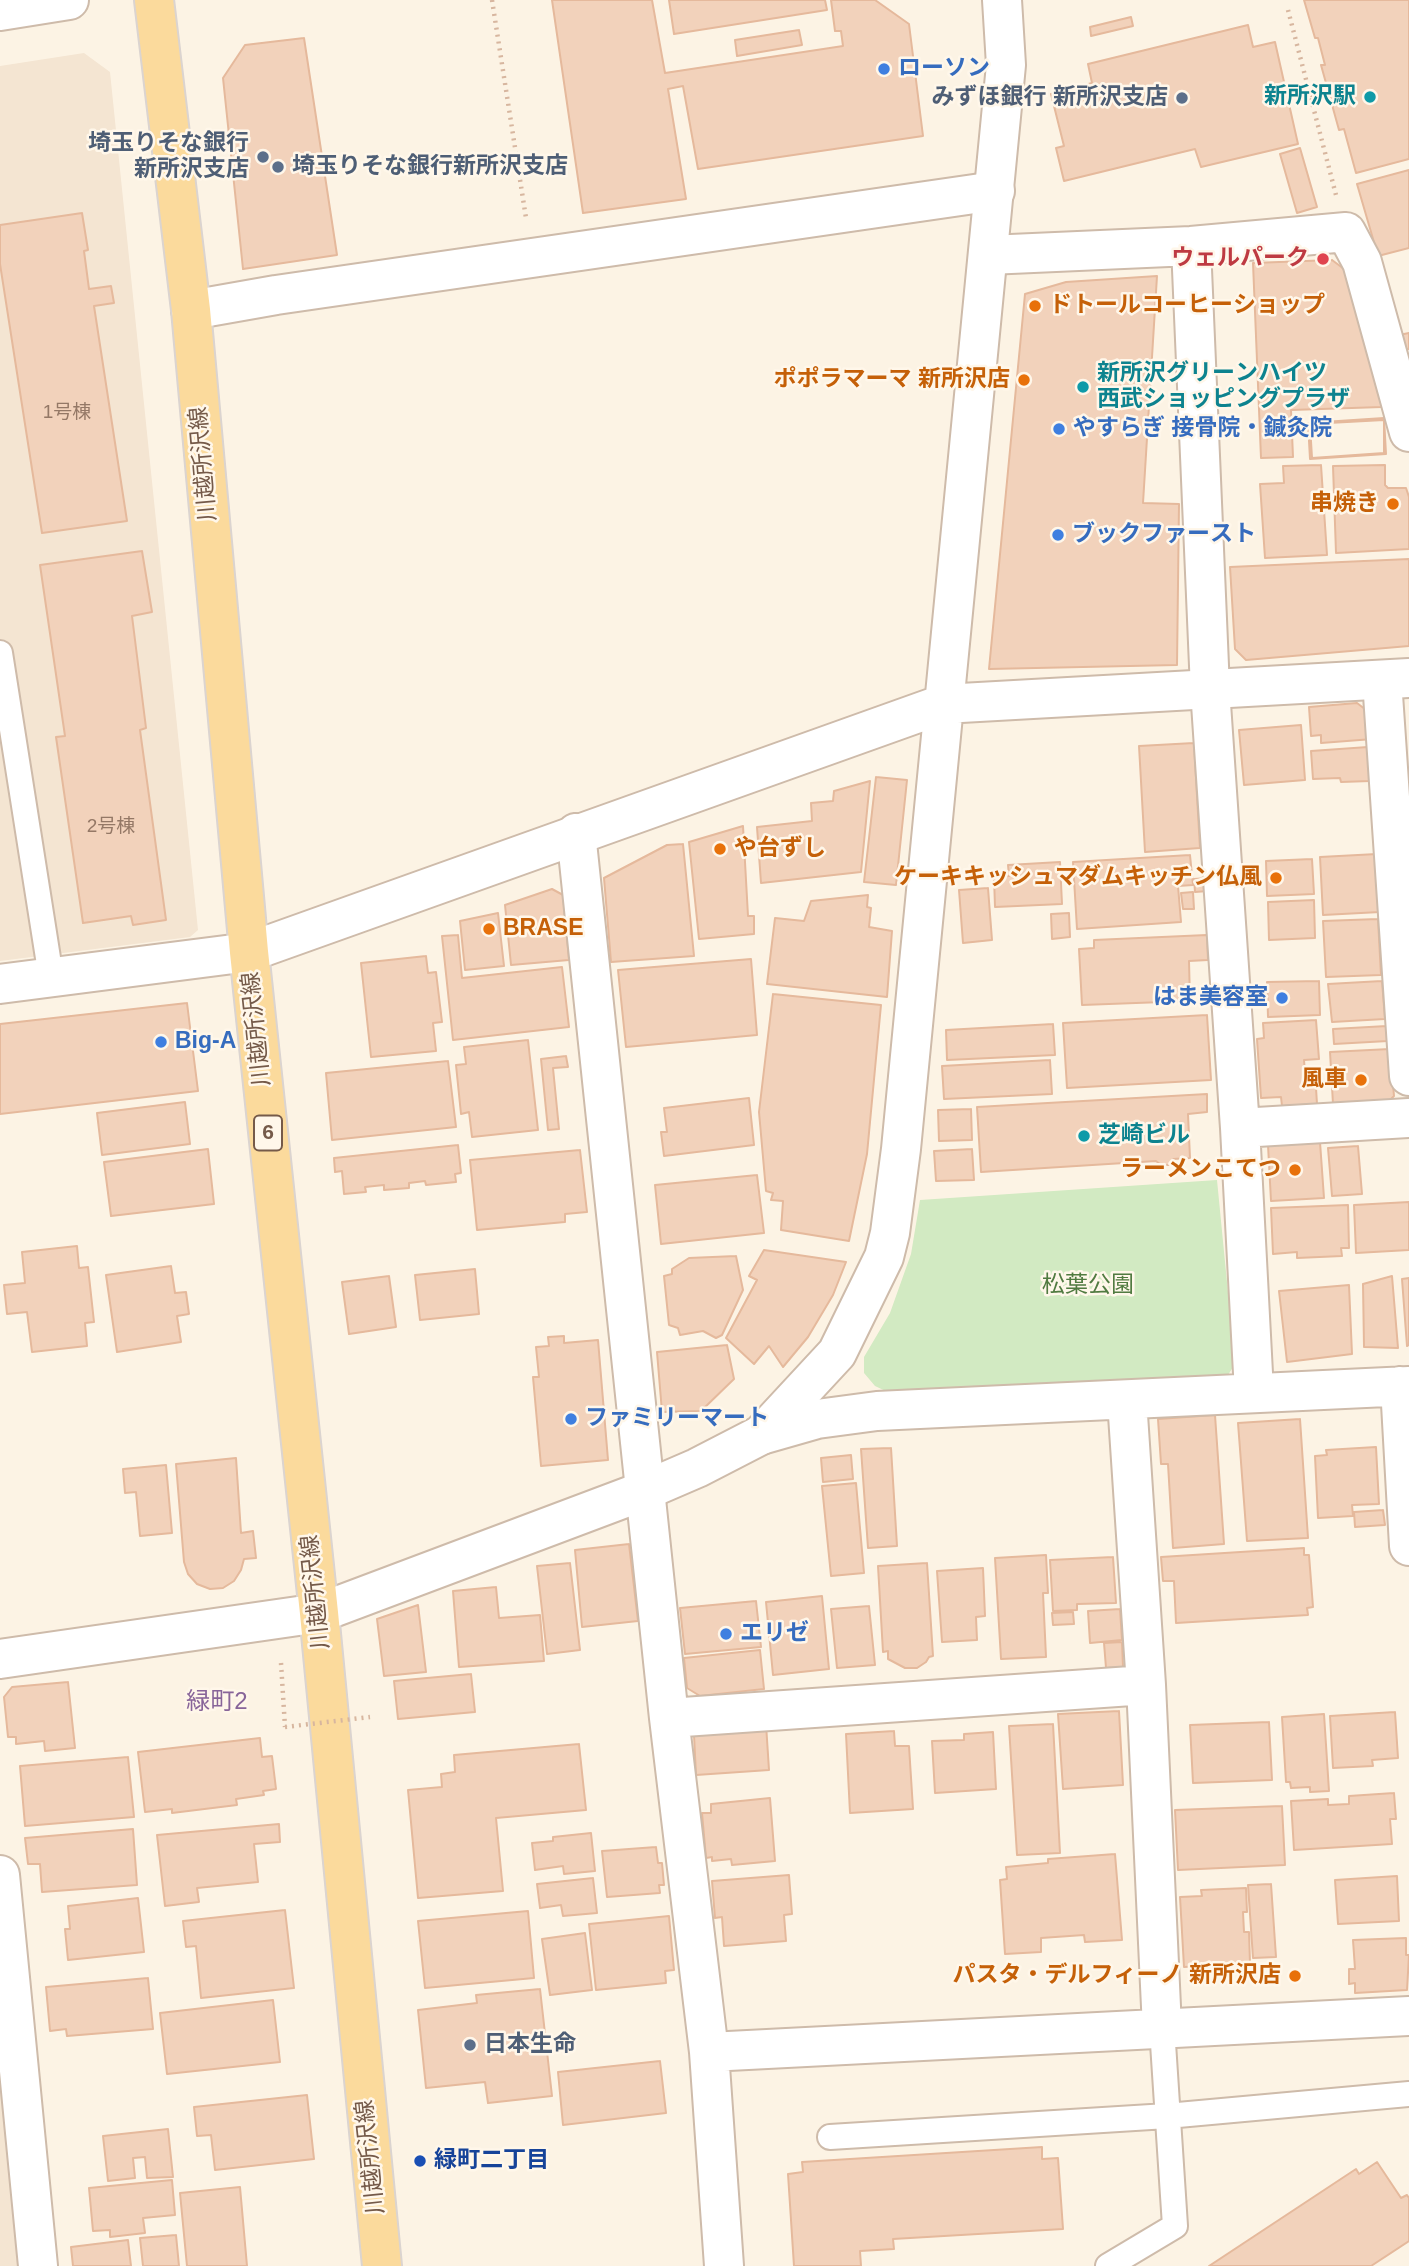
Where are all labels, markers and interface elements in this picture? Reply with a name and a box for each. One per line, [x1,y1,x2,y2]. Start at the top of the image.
place label: ローソン [898,55,990,83]
marker: ローソン [876,61,892,77]
place label: 新所沢駅 [1264,83,1356,111]
place label: みずほ銀行 新所沢支店 [932,84,1168,112]
marker: 新所沢駅 [1362,89,1378,105]
marker: みずほ銀行 新所沢支店 [1174,90,1190,106]
place label: 埼玉りそな銀行 新所沢支店 [88,130,249,184]
marker: 埼玉りそな銀行 新所沢支店 [255,149,271,165]
place label: 埼玉りそな銀行新所沢支店 [292,153,568,181]
marker: 埼玉りそな銀行新所沢支店 [270,159,286,175]
place label: ウェルパーク [1171,245,1309,273]
marker: ウェルパーク [1315,251,1331,267]
place label: ドトールコーヒーショップ [1049,292,1325,320]
marker: ドトールコーヒーショップ [1027,298,1043,314]
place label: 新所沢グリーンハイツ 西武ショッピングプラザ [1097,360,1350,414]
place label: ポポラマーマ 新所沢店 [774,366,1010,394]
marker: ポポラマーマ 新所沢店 [1016,372,1032,388]
marker: 新所沢グリーンハイツ 西武ショッピングプラザ [1075,379,1091,395]
house number: 1号棟 [43,402,91,424]
street label: 川越所沢線 [185,406,223,522]
place label: やすらぎ 接骨院・鍼灸院 [1073,415,1332,443]
marker: やすらぎ 接骨院・鍼灸院 [1051,421,1067,437]
place label: 串焼き [1310,490,1379,518]
marker: 串焼き [1385,496,1401,512]
place label: ブックファースト [1072,521,1256,549]
marker: ブックファースト [1050,527,1066,543]
house number: 2号棟 [87,816,135,838]
place label: や台ずし [734,835,826,863]
marker: や台ずし [712,841,728,857]
place label: ケーキキッシュマダムキッチン仏風 [894,864,1262,892]
marker: ケーキキッシュマダムキッチン仏風 [1268,870,1284,886]
place label: BRASE [503,915,584,943]
marker: BRASE [481,921,497,937]
street label: 川越所沢線 [237,970,277,1088]
place label: はま美容室 [1153,984,1268,1012]
marker: はま美容室 [1274,990,1290,1006]
place label: Big-A [175,1028,236,1056]
marker: Big-A [153,1034,169,1050]
place label: 風車 [1301,1066,1347,1094]
marker: 風車 [1353,1072,1369,1088]
road number: 6 [254,1116,282,1150]
place label: 芝崎ビル [1098,1122,1190,1150]
marker: 芝崎ビル [1076,1128,1092,1144]
place label: ラーメンこてつ [1120,1156,1281,1184]
marker: ラーメンこてつ [1287,1162,1303,1178]
park label: 松葉公園 [1042,1272,1134,1300]
place label: ファミリーマート [585,1405,769,1433]
marker: ファミリーマート [563,1411,579,1427]
street label: 川越所沢線 [296,1533,336,1651]
place label: エリゼ [740,1620,809,1648]
marker: エリゼ [718,1626,734,1642]
district label: 緑町2 [186,1688,248,1716]
place label: パスタ・デルフィーノ 新所沢店 [953,1962,1281,1990]
marker: パスタ・デルフィーノ 新所沢店 [1287,1968,1303,1984]
place label: 日本生命 [484,2031,576,2059]
marker: 日本生命 [462,2037,478,2053]
street label: 川越所沢線 [351,2098,391,2216]
place label: 緑町二丁目 [434,2147,549,2175]
marker: 緑町二丁目 [412,2153,428,2169]

